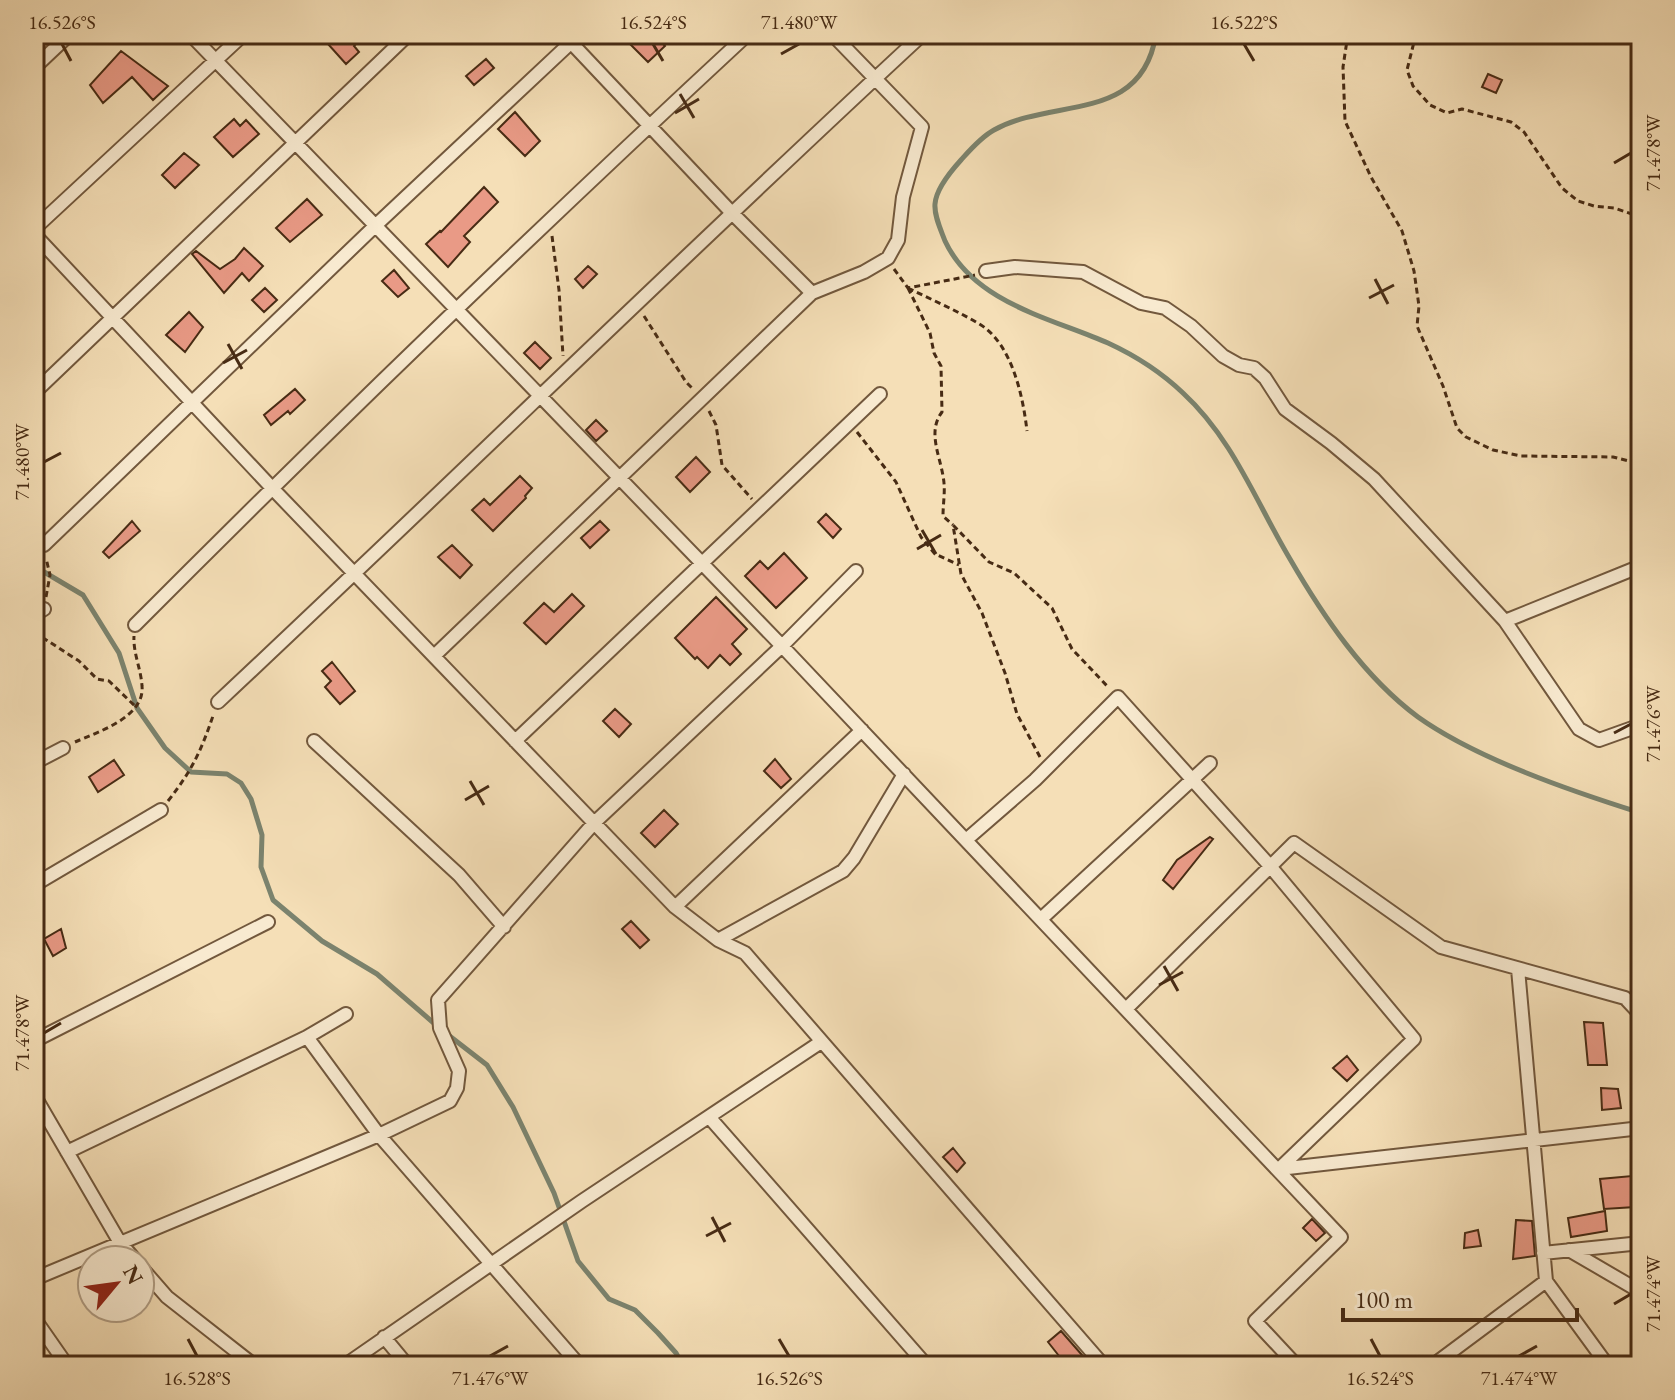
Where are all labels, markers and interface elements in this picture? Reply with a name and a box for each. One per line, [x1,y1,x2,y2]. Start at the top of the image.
text: 16.526°S [28,9,96,35]
text: 16.524°S [619,9,687,35]
text: 71.480°W [761,9,838,35]
text: 16.522°S [1210,9,1278,35]
text: 71.478°W [1640,114,1666,191]
text: 71.480°W [9,423,35,500]
text: 71.476°W [1640,685,1666,762]
text: 71.478°W [9,994,35,1071]
north arrow [76,1244,156,1324]
text: 71.474°W [1640,1255,1666,1332]
text: N [116,1260,150,1290]
scale bar [1343,1272,1577,1322]
text: 100 m [1355,1284,1413,1315]
text: 16.528°S [163,1365,231,1391]
text: 71.476°W [452,1365,529,1391]
text: 16.526°S [755,1365,823,1391]
text: 16.524°S [1346,1365,1414,1391]
text: 71.474°W [1481,1365,1558,1391]

